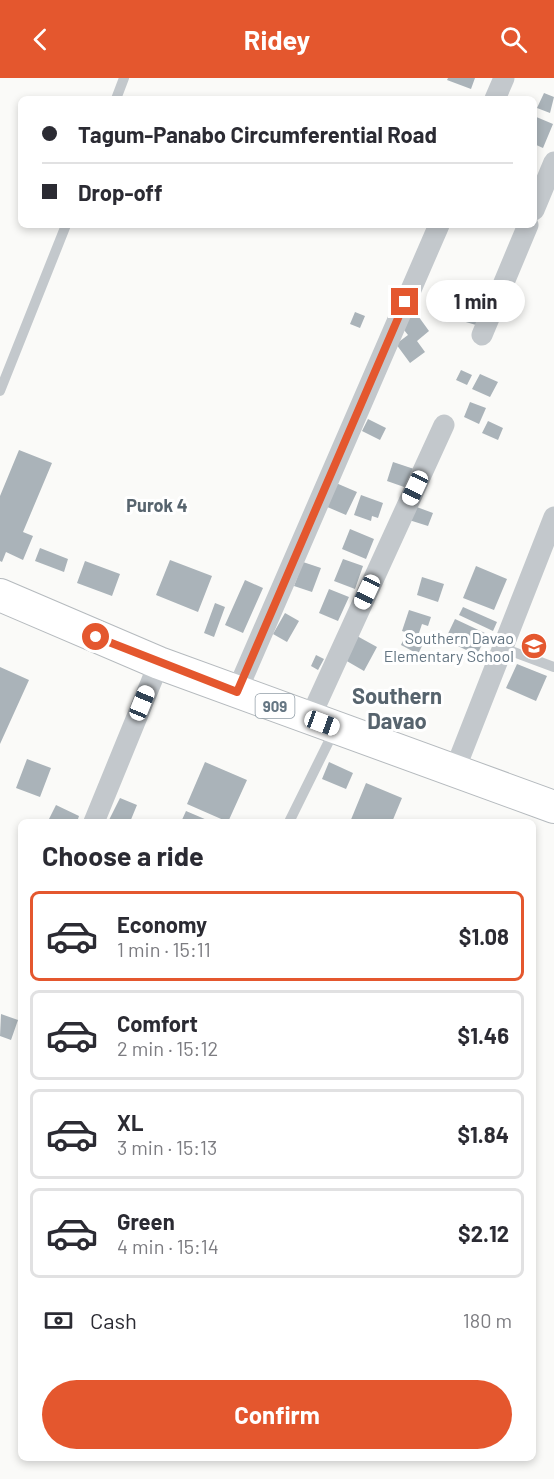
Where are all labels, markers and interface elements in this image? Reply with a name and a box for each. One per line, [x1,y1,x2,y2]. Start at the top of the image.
icon: back [24,23,57,56]
text: Ridey [244,23,310,55]
icon: search [497,23,530,56]
text: Tagum-Panabo Circumferential Road [78,121,437,147]
text: Drop-off [78,179,162,205]
callout: 1 min [426,281,525,323]
route end [391,288,418,315]
text: 1 min [454,289,497,313]
car [399,468,431,508]
district label: Purok 4 [126,494,188,516]
car [351,572,383,612]
route start [82,623,109,650]
place label: Southern Davao Elementary School [384,628,514,665]
school or university icon: Southern Davao Elementary School [519,631,549,661]
district label: Southern Davao [352,682,442,733]
car [127,683,157,723]
road number: 909 [256,694,294,718]
car [302,708,342,738]
text: Choose a ride [42,839,204,871]
icon: car [45,909,99,963]
text: Economy [117,911,207,937]
text: $1.08 [459,923,509,949]
text: 1 min · 15:11 [117,937,211,961]
icon: car [45,1008,99,1062]
text: Comfort [117,1010,198,1036]
text: $1.46 [458,1022,509,1048]
text: 2 min · 15:12 [117,1036,218,1060]
icon: car [45,1107,99,1161]
text: XL [117,1109,143,1135]
text: $1.84 [457,1121,509,1147]
text: 3 min · 15:13 [117,1135,217,1159]
icon: car [45,1206,99,1260]
text: Green [117,1208,175,1234]
text: $2.12 [458,1220,509,1246]
text: 4 min · 15:14 [117,1234,219,1258]
icon: cash [42,1304,75,1337]
text: Cash [90,1307,137,1333]
text: 180 m [463,1308,512,1332]
button: Confirm [42,1380,512,1449]

